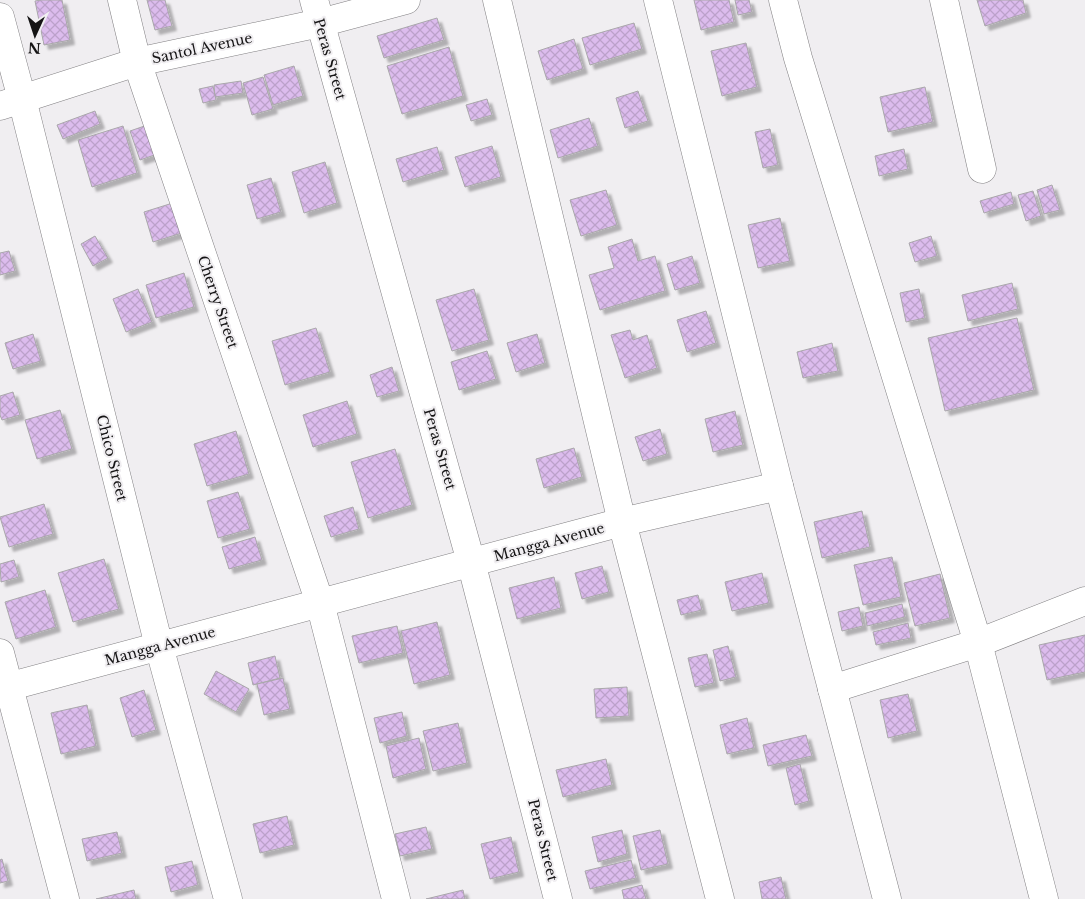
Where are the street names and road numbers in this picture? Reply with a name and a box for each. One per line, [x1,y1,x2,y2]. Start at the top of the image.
street label: Peras Street [310,16,350,103]
street label: Santol Avenue [150,29,254,67]
street label: Cherry Street [194,253,243,351]
street label: Peras Street [420,406,460,493]
street label: Chico Street [93,413,132,504]
street label: Mangga Avenue [492,519,606,565]
street label: Mangga Avenue [103,623,217,669]
street label: Peras Street [524,797,562,884]

